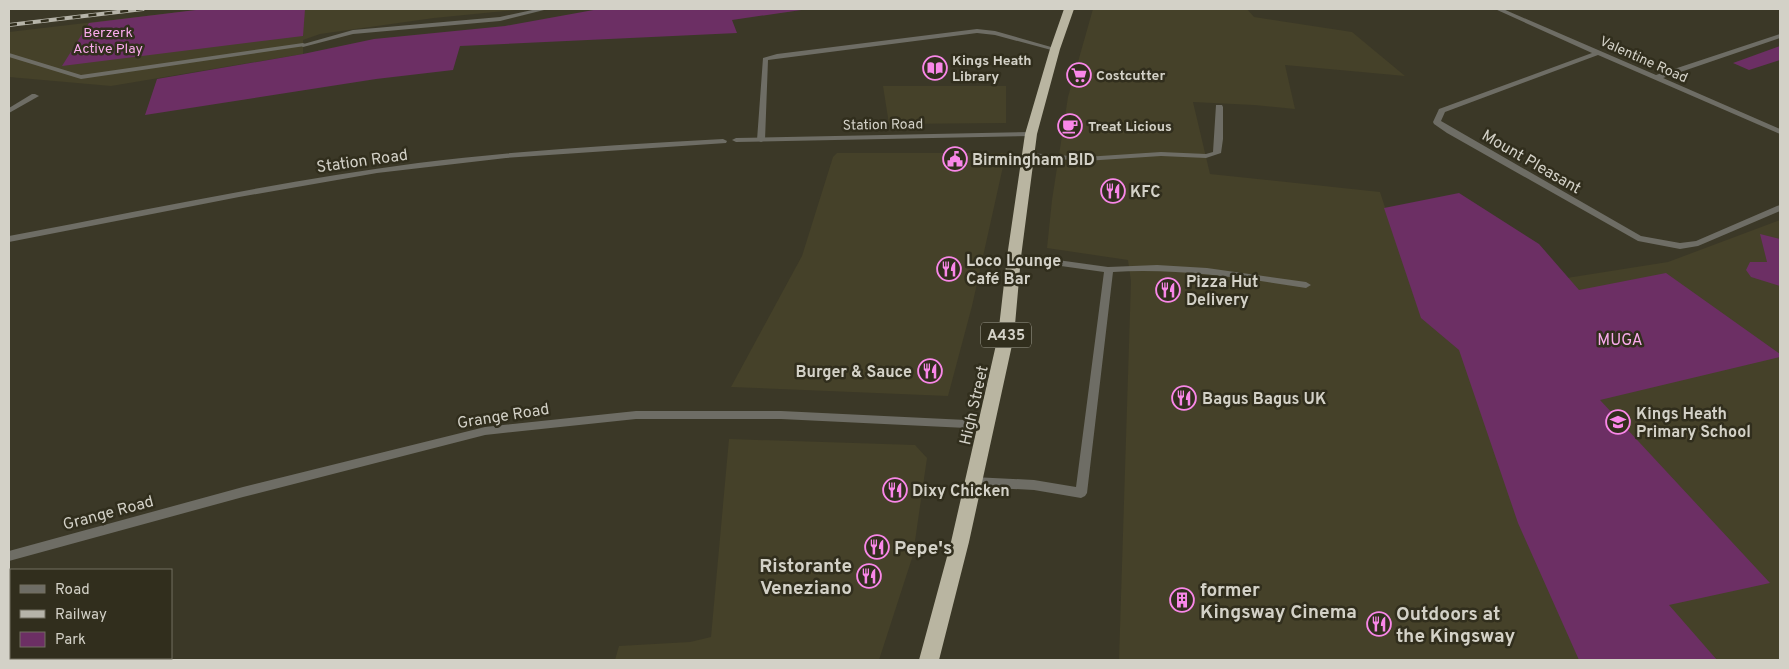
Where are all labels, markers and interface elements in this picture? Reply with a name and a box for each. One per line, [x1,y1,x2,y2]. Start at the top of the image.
park label: Berzerk Active Play [73,25,143,58]
street label: Valentine Road [1597,33,1690,87]
place label: Kings Heath Library [952,53,1032,86]
library icon: Kings Heath Library [922,55,948,81]
supermarket icon: Costcutter [1066,62,1092,88]
place label: Costcutter [1096,68,1165,85]
cafe icon: Treat Licious [1057,113,1083,139]
street label: Station Road [843,116,923,135]
place label: Treat Licious [1088,119,1172,136]
street label: Mount Pleasant [1478,126,1584,199]
street label: Station Road [315,146,409,178]
public building icon: Birmingham BID [942,146,968,172]
place label: Birmingham BID [972,151,1095,171]
restaurant icon: KFC [1100,178,1126,204]
place label: KFC [1130,183,1160,203]
place label: Loco Lounge Café Bar [966,252,1061,290]
restaurant icon: Loco Lounge Café Bar [936,256,962,282]
place label: Pizza Hut Delivery [1186,273,1258,311]
restaurant icon: Pizza Hut Delivery [1155,277,1181,303]
road number: A435 [981,322,1031,348]
park label: MUGA [1597,331,1643,351]
restaurant icon: Burger & Sauce [917,358,943,384]
place label: Burger & Sauce [796,363,912,383]
street label: High Street [956,364,994,447]
restaurant icon: Bagus Bagus UK [1171,385,1197,411]
place label: Bagus Bagus UK [1202,390,1326,410]
street label: Grange Road [456,400,551,434]
place label: Kings Heath Primary School [1636,405,1751,443]
school or university icon: Kings Heath Primary School [1605,409,1631,435]
restaurant icon: Dixy Chicken [882,477,908,503]
place label: Dixy Chicken [912,482,1010,502]
street label: Grange Road [61,492,156,536]
restaurant icon: Pepe's [864,534,890,560]
place label: Pepe's [894,537,952,561]
place label: Ristorante Veneziano [759,555,852,601]
restaurant icon: Ristorante Veneziano [856,563,882,589]
legend [10,569,172,659]
place label: former Kingsway Cinema [1200,579,1357,625]
text: Road [55,581,90,600]
building icon: former Kingsway Cinema [1169,587,1195,613]
place label: Outdoors at the Kingsway [1396,603,1515,649]
text: Railway [55,606,107,625]
restaurant icon: Outdoors at the Kingsway [1366,611,1392,637]
text: Park [55,631,86,650]

